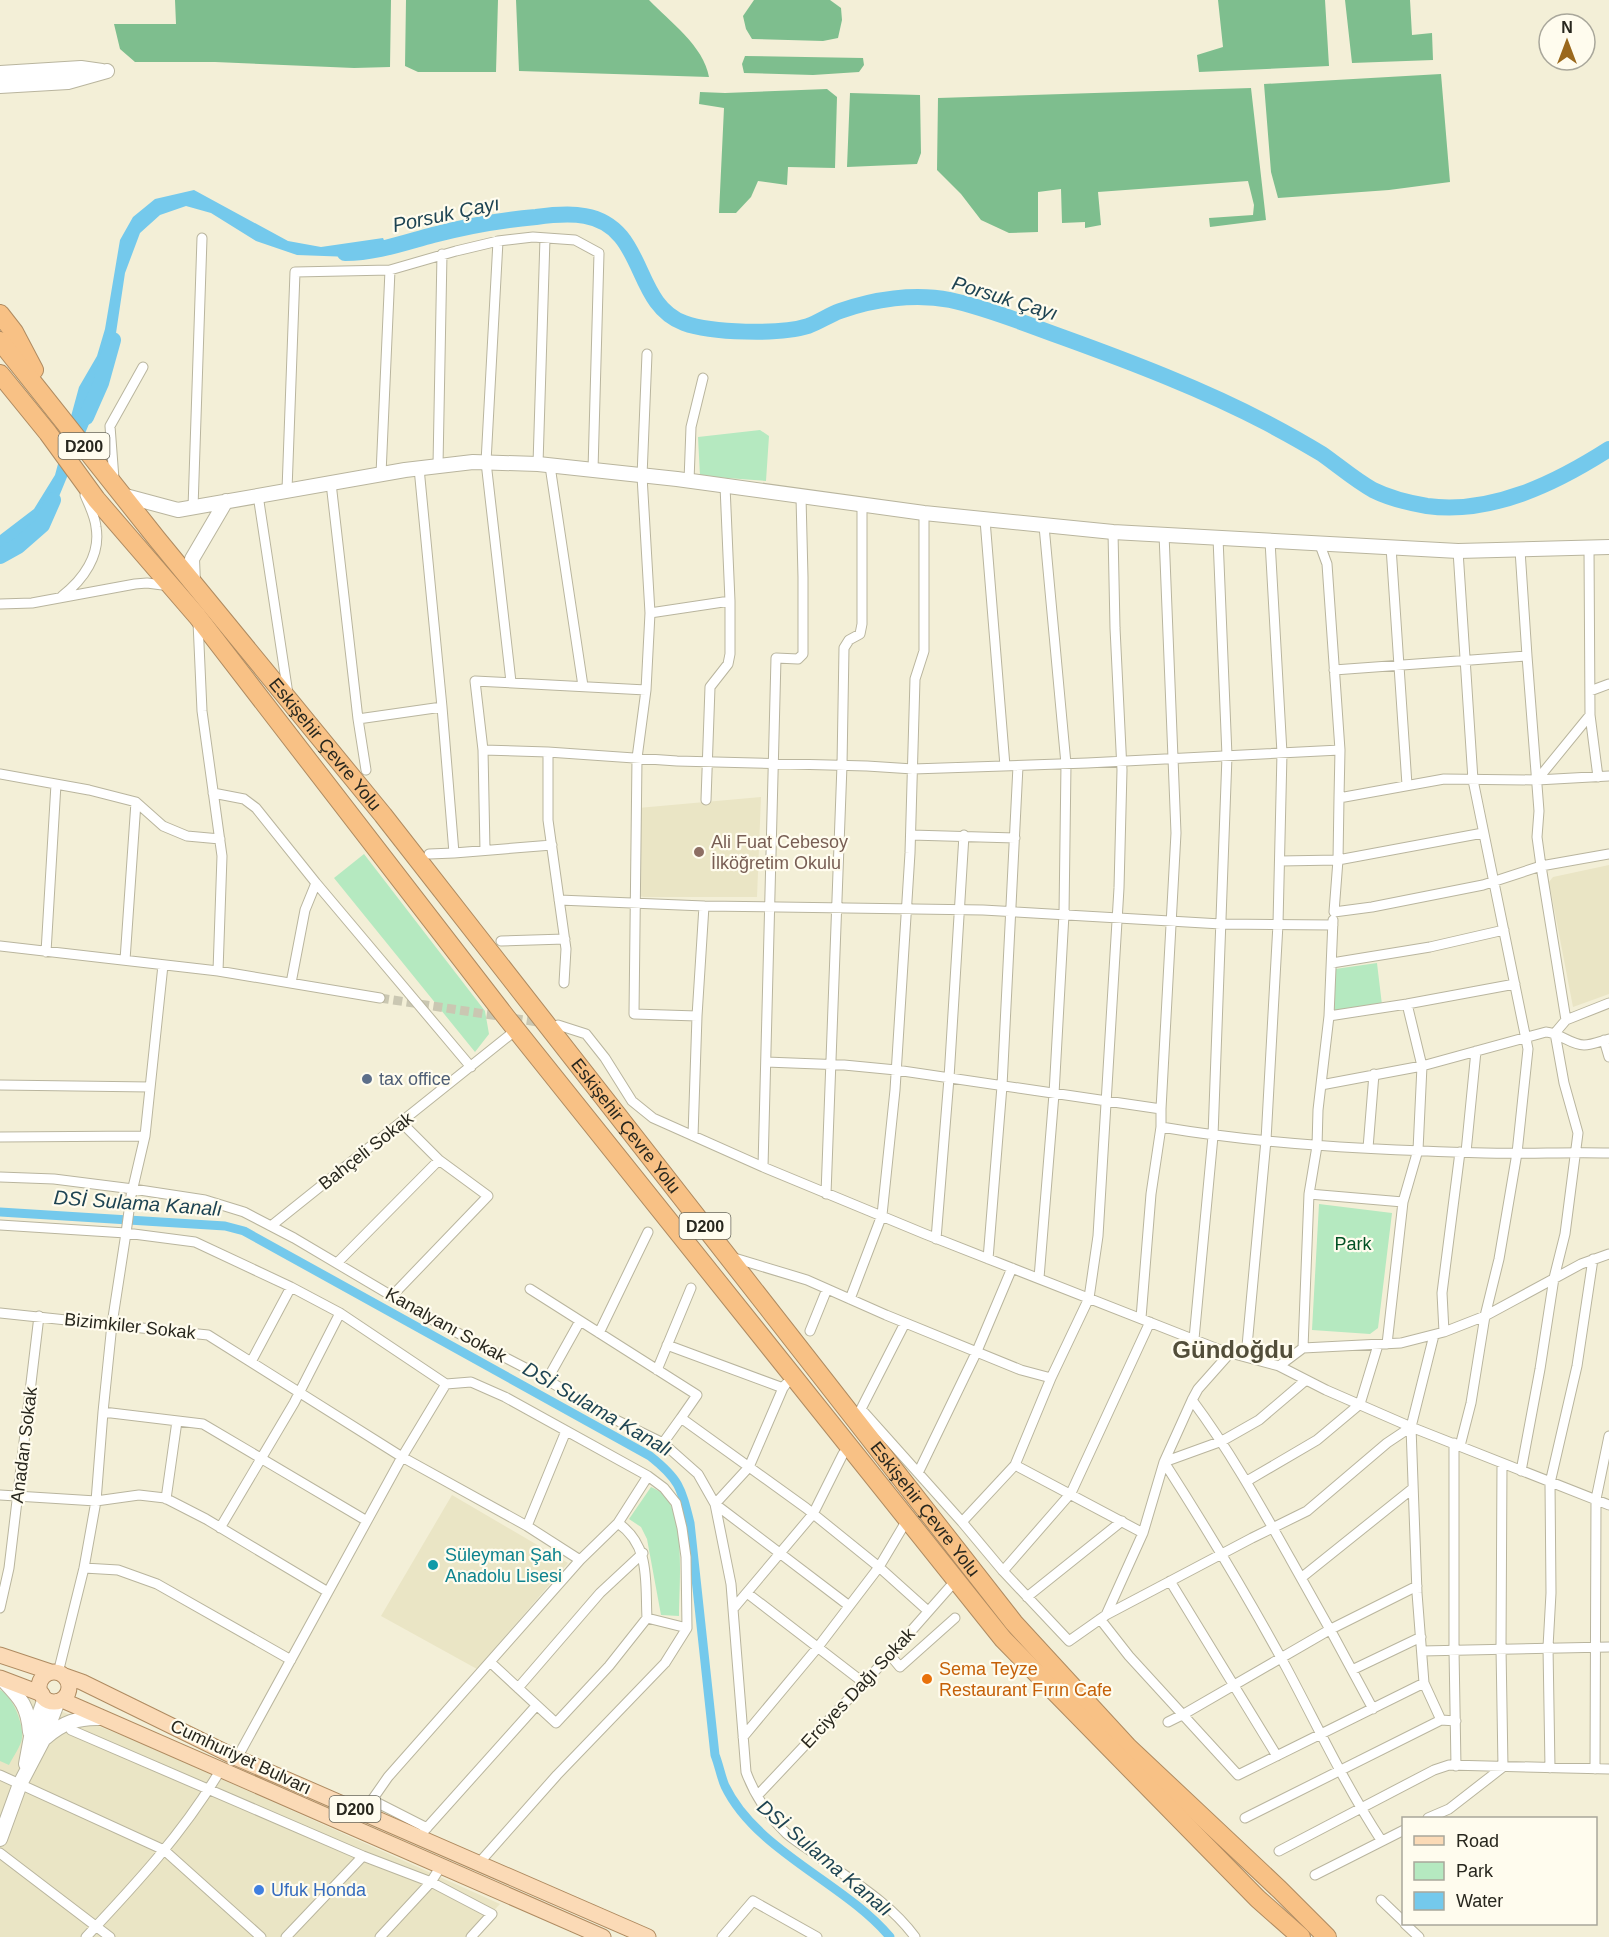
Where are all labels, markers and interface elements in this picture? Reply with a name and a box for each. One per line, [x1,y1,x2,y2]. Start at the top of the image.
north arrow [1537,12,1597,72]
text: N [1561,19,1573,36]
water label: Porsuk Çayı [390,192,502,236]
water label: Porsuk Çayı [950,272,1060,324]
road number: D200 [58,433,110,459]
street label: Eskişehir Çevre Yolu [265,674,385,815]
place label: Ali Fuat Cebesoy İlköğretim Okulu [711,832,848,873]
marker: Ali Fuat Cebesoy İlköğretim Okulu [692,845,706,859]
street label: Eskişehir Çevre Yolu [567,1055,685,1197]
place label: tax office [379,1069,451,1089]
marker: tax office [360,1072,374,1086]
street label: Bahçeli Sokak [315,1107,418,1194]
water label: DSİ Sulama Kanalı [53,1186,223,1220]
road number: D200 [680,1213,730,1239]
park label: Park [1334,1234,1373,1254]
street label: Kanalyanı Sokak [382,1284,511,1367]
street label: Bizimkiler Sokak [63,1309,198,1343]
district label: Gündoğdu [1172,1336,1294,1363]
water label: DSİ Sulama Kanalı [519,1357,677,1461]
street label: Anadan Sokak [7,1385,41,1504]
street label: Eskişehir Çevre Yolu [866,1438,984,1580]
place label: Süleyman Şah Anadolu Lisesi [445,1545,562,1586]
marker: Süleyman Şah Anadolu Lisesi [426,1558,440,1572]
street label: Erciyes Dağı Sokak [797,1623,920,1752]
place label: Sema Teyze Restaurant Fırın Cafe [939,1659,1112,1700]
marker: Sema Teyze Restaurant Fırın Cafe [920,1672,934,1686]
street label: Cumhuriyet Bulvarı [167,1716,315,1798]
water label: DSİ Sulama Kanalı [753,1795,897,1921]
road number: D200 [330,1796,380,1822]
legend [1402,1817,1597,1925]
text: Road [1456,1831,1499,1851]
text: Park [1456,1861,1494,1881]
place label: Ufuk Honda [271,1880,367,1900]
marker: Ufuk Honda [252,1883,266,1897]
text: Water [1456,1891,1503,1911]

